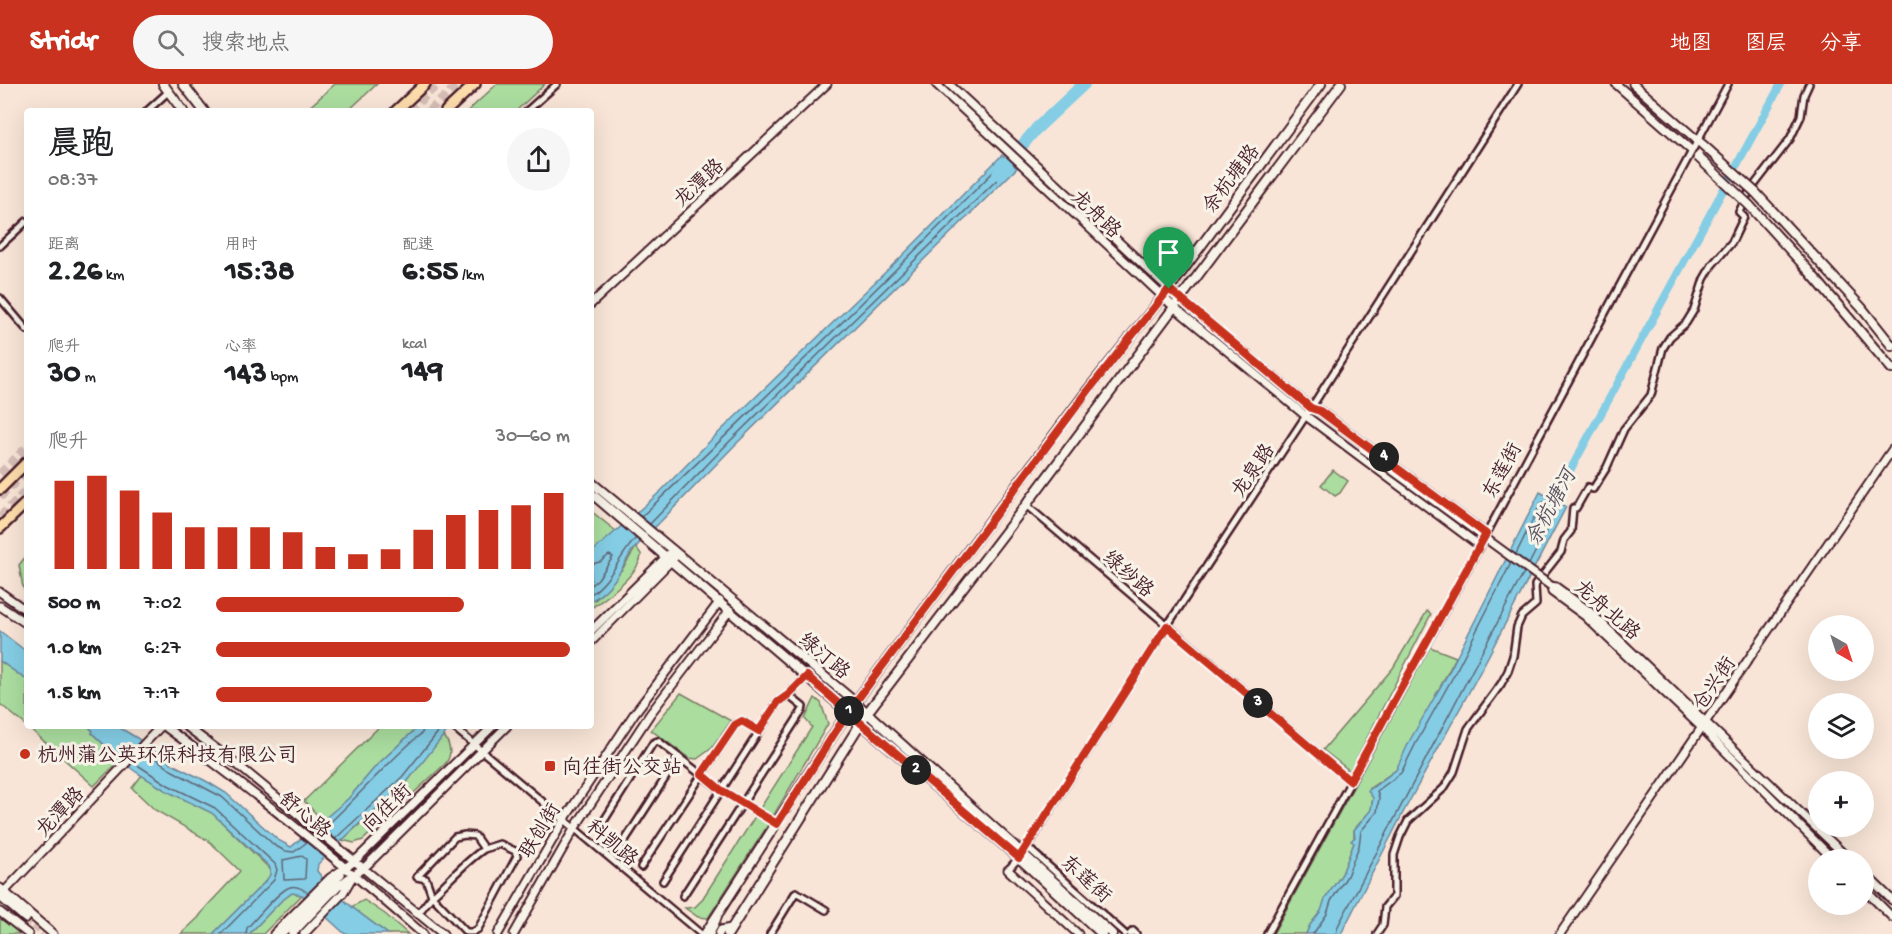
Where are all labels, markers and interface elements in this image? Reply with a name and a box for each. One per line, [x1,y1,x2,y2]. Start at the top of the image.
search box [133,15,553,69]
text: Stridr [30,26,97,59]
icon: search [154,26,187,59]
text: 搜索地点 [202,32,290,58]
text: 地图 [1670,33,1712,58]
text: 图层 [1745,33,1787,58]
text: 分享 [1820,33,1862,58]
text: 晨跑 [48,128,114,166]
button: share [507,128,570,191]
street label: 余杭塘路 [1198,139,1267,219]
street label: 龙潭路 [669,154,731,213]
text: 08:37 [48,170,97,193]
street label: 龙舟路 [1065,185,1126,245]
pin [1143,227,1194,289]
icon: arrive [1152,236,1185,269]
text: 距离 [48,237,80,256]
text: 用时 [225,237,257,256]
text: 配速 [402,237,434,256]
text: 2.26 [48,256,102,291]
text: 15:38 [225,256,294,291]
text: 6:55 [402,256,458,291]
text: km [102,267,124,286]
text: /km [458,267,484,286]
text: kcal [402,336,427,355]
text: 爬升 [48,339,80,358]
text: 心率 [225,339,257,358]
text: 149 [402,355,443,390]
text: 30 [48,358,81,393]
text: 143 [225,358,267,393]
text: m [81,369,96,388]
text: bpm [267,369,298,388]
text: 30–60 m [496,426,570,449]
text: 爬升 [48,432,88,455]
street label: 龙泉路 [1227,439,1282,503]
street label: 东莲街 [1478,439,1528,504]
pin: 4 [1369,442,1399,472]
text: 4 [1380,447,1388,466]
water label: 余杭塘河 [1521,462,1585,552]
street label: 绿纱路 [1097,546,1159,605]
street label: 龙舟北路 [1568,575,1646,647]
text: 500 m [48,593,100,616]
text: 7:02 [144,593,182,616]
north arrow [1808,615,1874,681]
map controls [1808,615,1874,915]
street label: 绿汀路 [792,628,855,686]
text: 1.0 km [48,638,102,661]
text: 6:27 [144,638,181,661]
street label: 仓兴街 [1688,653,1742,716]
text: 1.5 km [48,683,101,706]
text: 7:17 [144,683,179,706]
pin: 3 [1243,688,1273,718]
text: 3 [1254,693,1262,712]
button: layers [1808,693,1874,759]
pin: 1 [834,696,864,726]
text: 1 [846,701,852,720]
place label: 杭州蒲公英环保科技有限公司 [37,744,297,769]
marker: 杭州蒲公英环保科技有限公司 [18,747,32,761]
pin: 2 [901,755,931,785]
place label: 向往街公交站 [562,756,682,781]
marker: 向往街公交站 [543,759,557,773]
text: 2 [912,760,920,779]
button: + [1808,771,1874,837]
street label: 向往街 [357,779,418,839]
street label: 龙潭路 [31,782,91,843]
street label: 舒心路 [273,787,336,845]
street label: 联创街 [515,799,567,863]
street label: 科凯路 [580,815,643,873]
button: − [1808,849,1874,915]
street label: 东莲街 [1055,850,1116,909]

